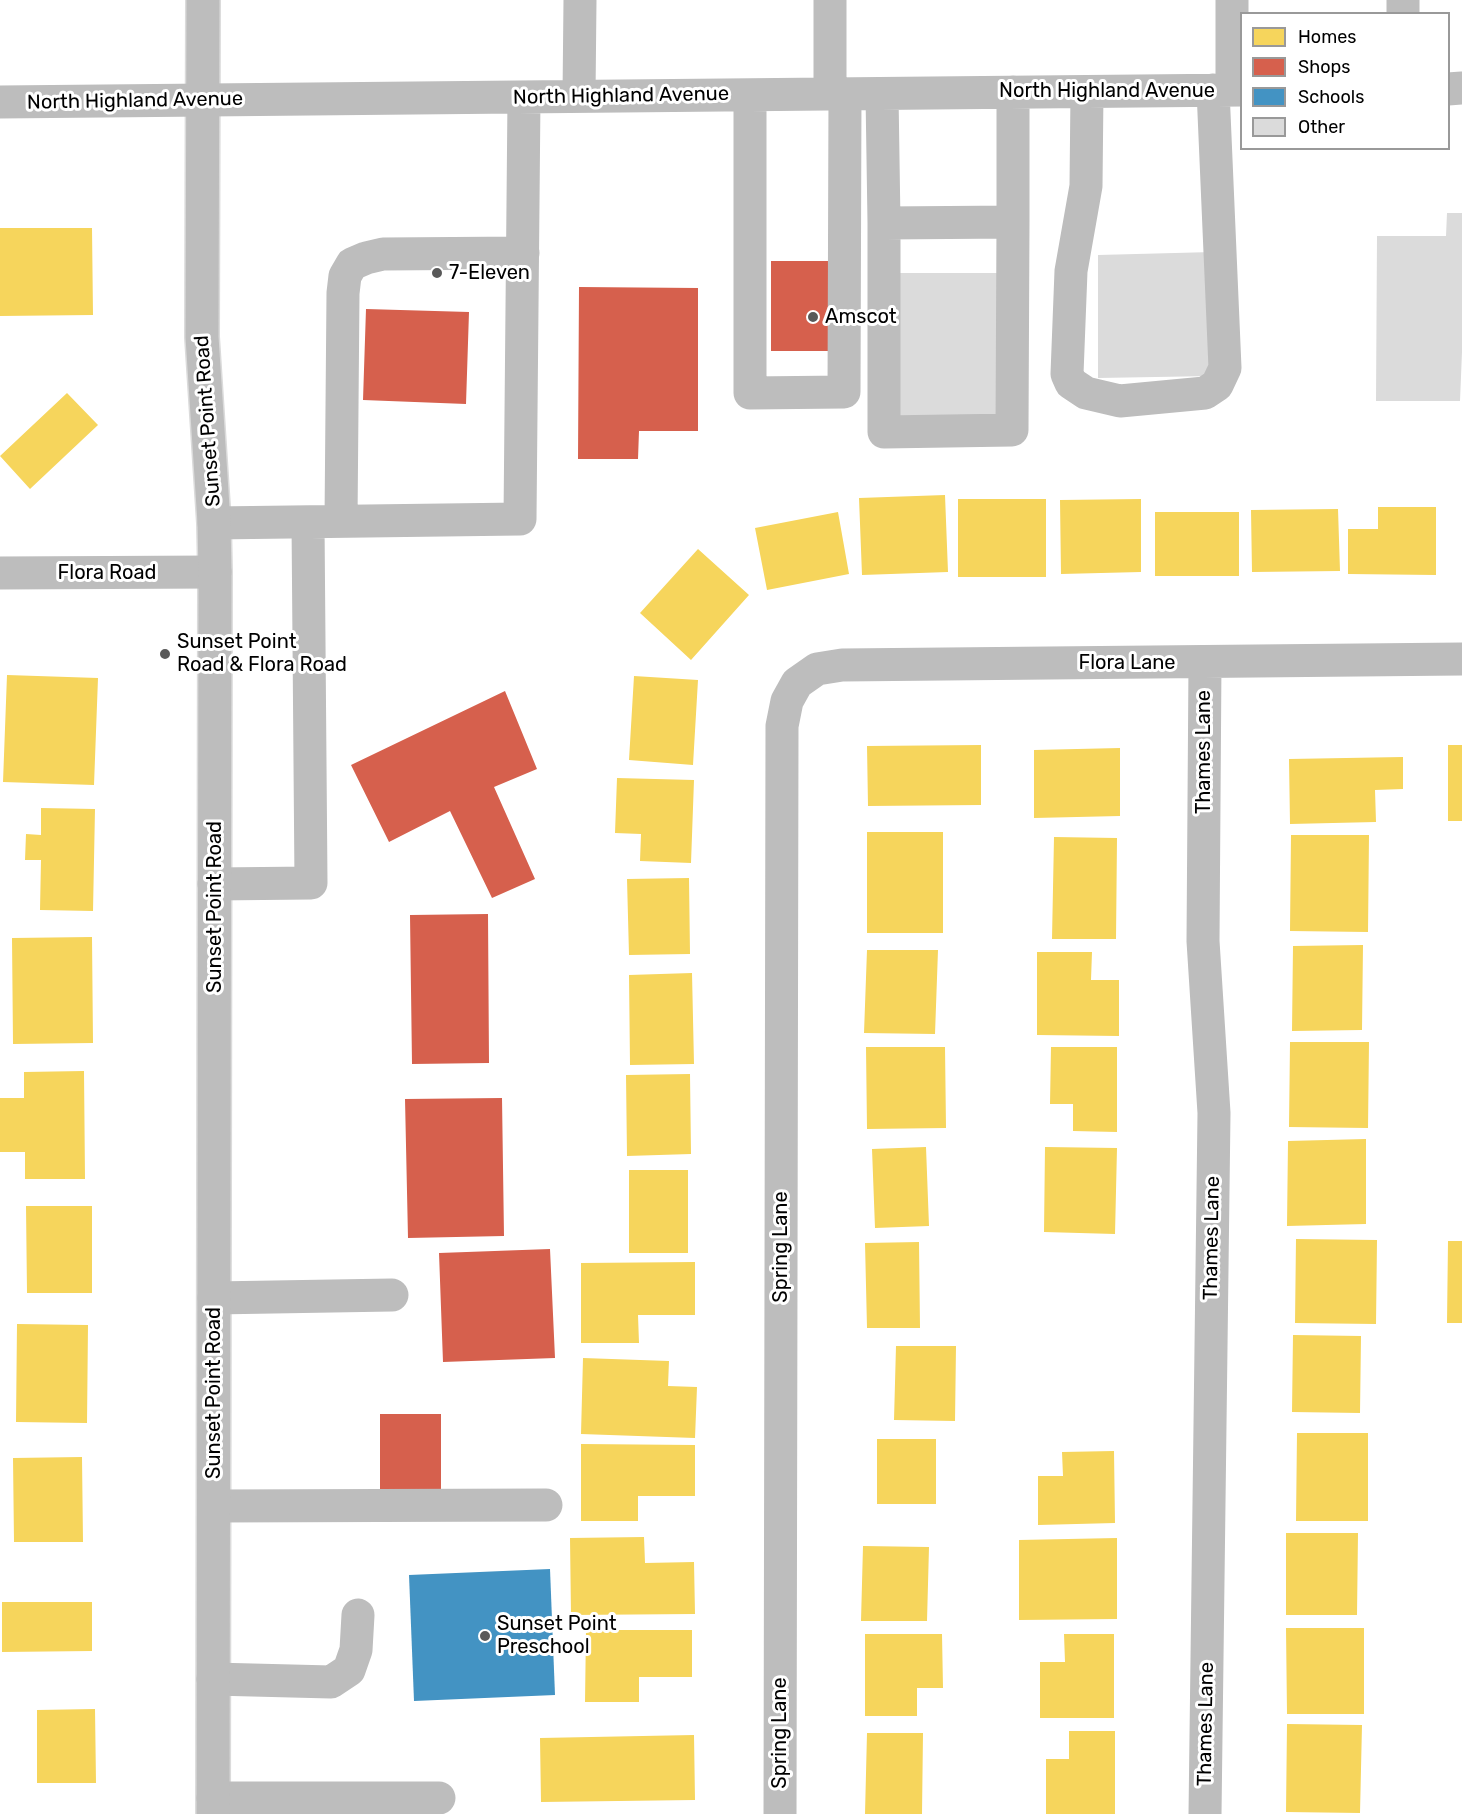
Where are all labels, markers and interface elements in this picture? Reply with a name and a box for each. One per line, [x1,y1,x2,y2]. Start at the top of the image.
legend [1240,12,1450,150]
text: Homes [1298,26,1356,48]
text: Shops [1298,56,1350,78]
street label: North Highland Avenue [999,79,1215,103]
street label: North Highland Avenue [513,82,729,110]
text: Schools [1298,86,1364,108]
street label: North Highland Avenue [27,87,243,115]
text: Other [1298,116,1345,138]
place label: 7-Eleven [449,261,530,285]
marker: 7-Eleven [430,266,444,280]
place label: Amscot [825,305,897,329]
marker: Amscot [806,310,820,324]
street label: Sunset Point Road [190,334,226,508]
street label: Flora Road [58,561,156,585]
place label: Sunset Point Road & Flora Road [177,630,347,677]
marker: Sunset Point Road & Flora Road [158,647,172,661]
street label: Flora Lane [1078,651,1176,675]
street label: Thames Lane [1192,690,1216,814]
street label: Sunset Point Road [203,821,227,993]
street label: Thames Lane [1199,1176,1225,1300]
street label: Spring Lane [769,1191,793,1303]
street label: Sunset Point Road [202,1307,226,1479]
place label: Sunset Point Preschool [497,1612,616,1659]
marker: Sunset Point Preschool [478,1629,492,1643]
street label: Thames Lane [1193,1662,1219,1786]
street label: Spring Lane [768,1677,792,1789]

